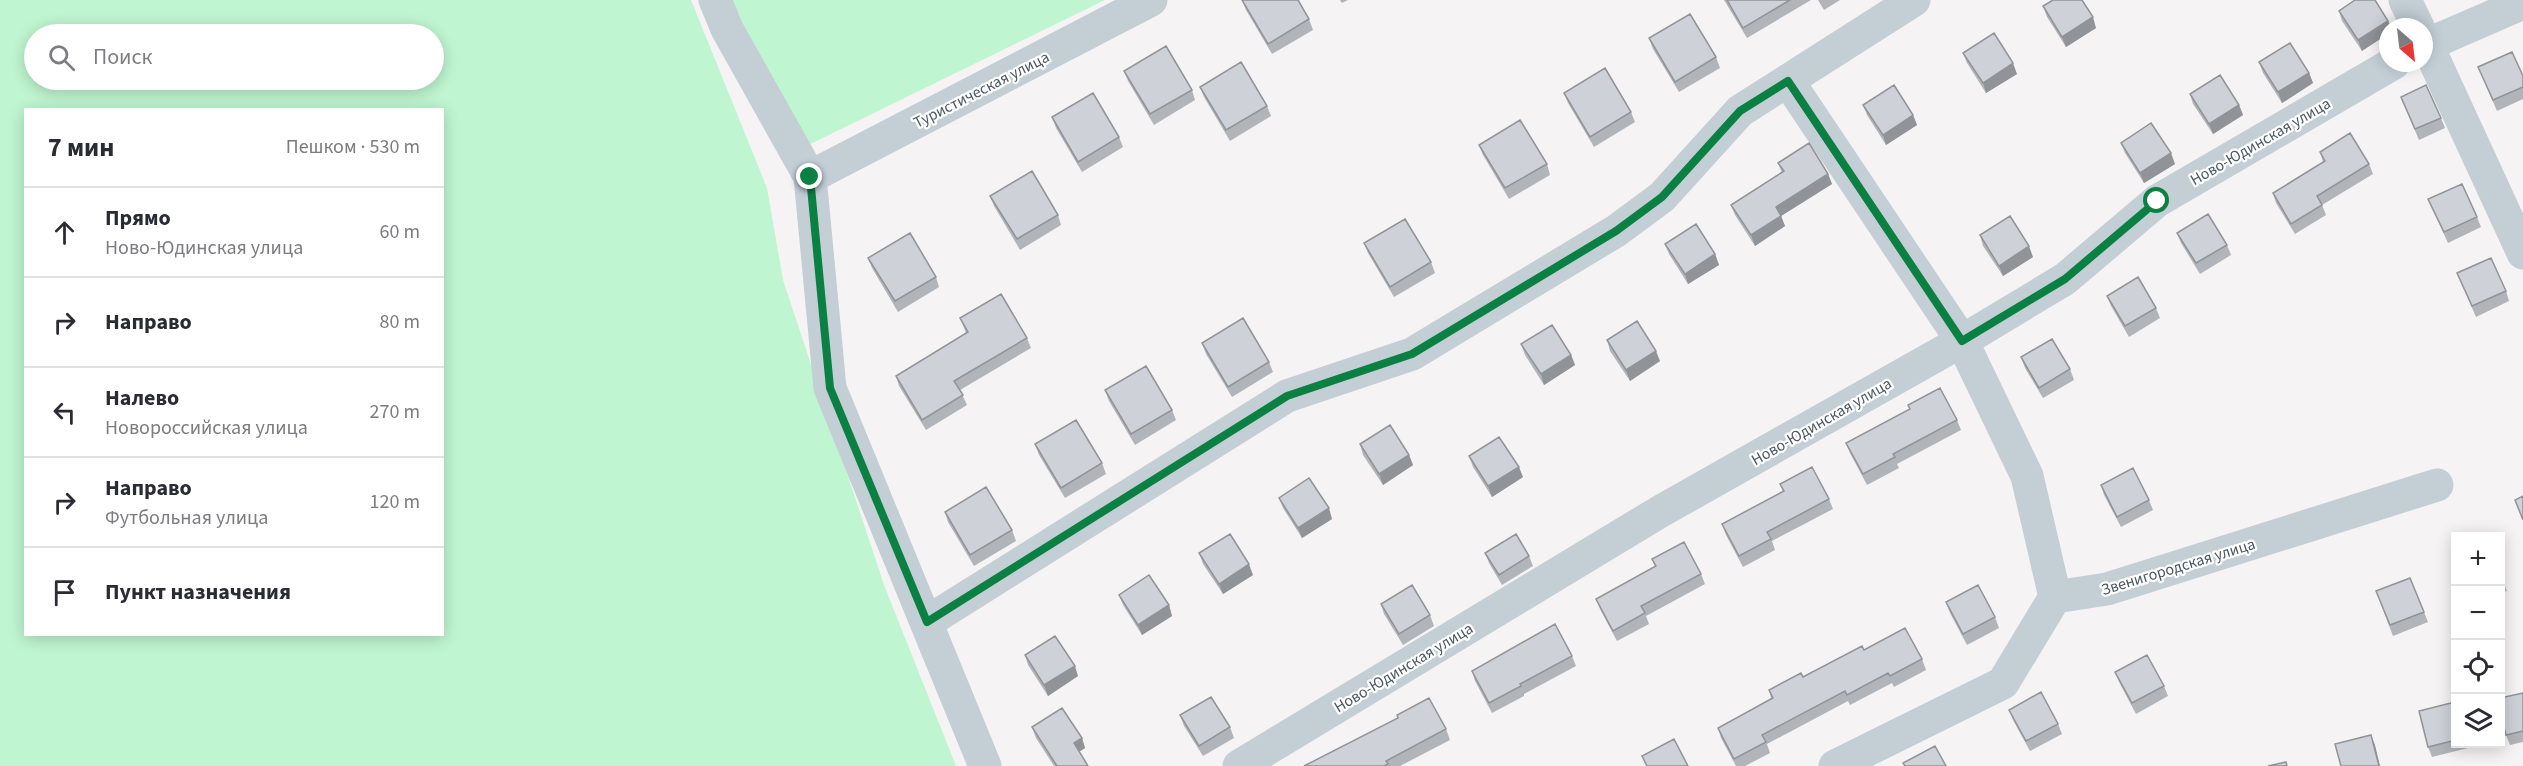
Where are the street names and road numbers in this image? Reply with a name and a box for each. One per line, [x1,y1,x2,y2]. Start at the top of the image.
street label: Туристическая улица [910,46,1053,134]
street label: Ново-Юдинская улица [2186,93,2335,191]
street label: Ново-Юдинская улица [1747,373,1896,471]
street label: Звенигородская улица [2099,533,2258,601]
street label: Ново-Юдинская улица [1330,618,1477,718]

